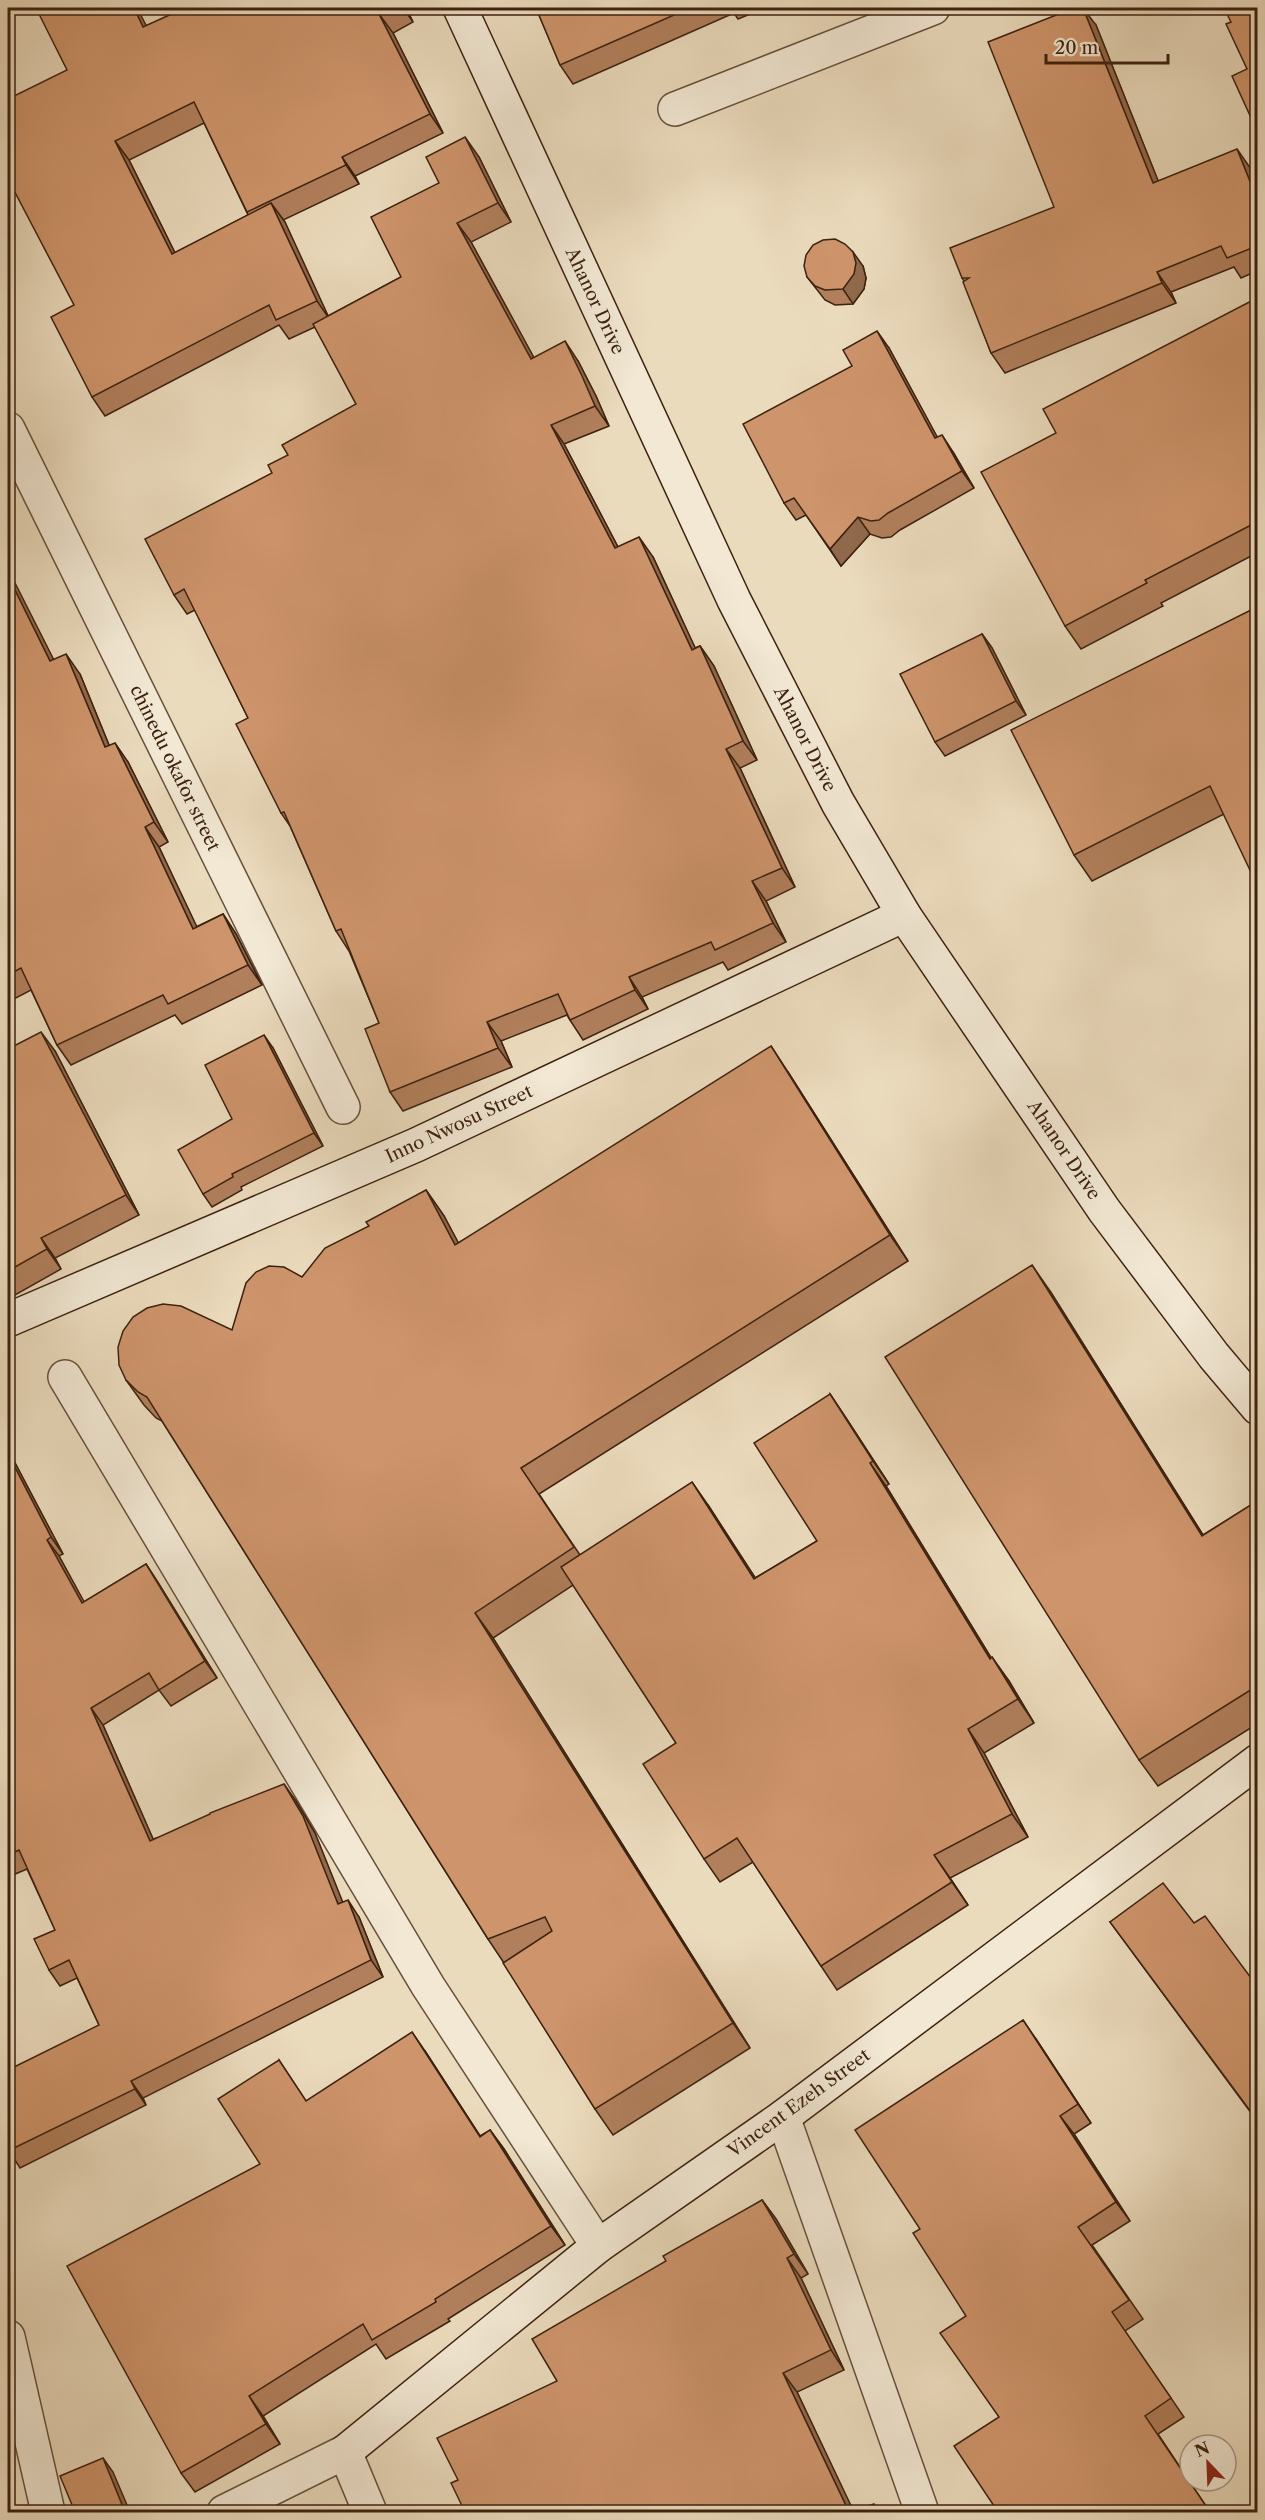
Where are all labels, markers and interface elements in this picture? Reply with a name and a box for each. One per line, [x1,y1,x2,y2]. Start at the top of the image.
scale bar [1046,27,1168,65]
text: 20 m [1055,37,1099,59]
street label: Ahanor Drive [560,243,629,358]
street label: chinedu okafor street [125,681,225,855]
street label: Ahanor Drive [769,682,841,795]
street label: Inno Nwosu Street [382,1080,537,1168]
street label: Ahanor Drive [1022,1095,1105,1204]
street label: Vincent Ezeh Street [723,2044,875,2163]
north arrow [1178,2433,1238,2493]
text: N [1192,2437,1213,2461]

